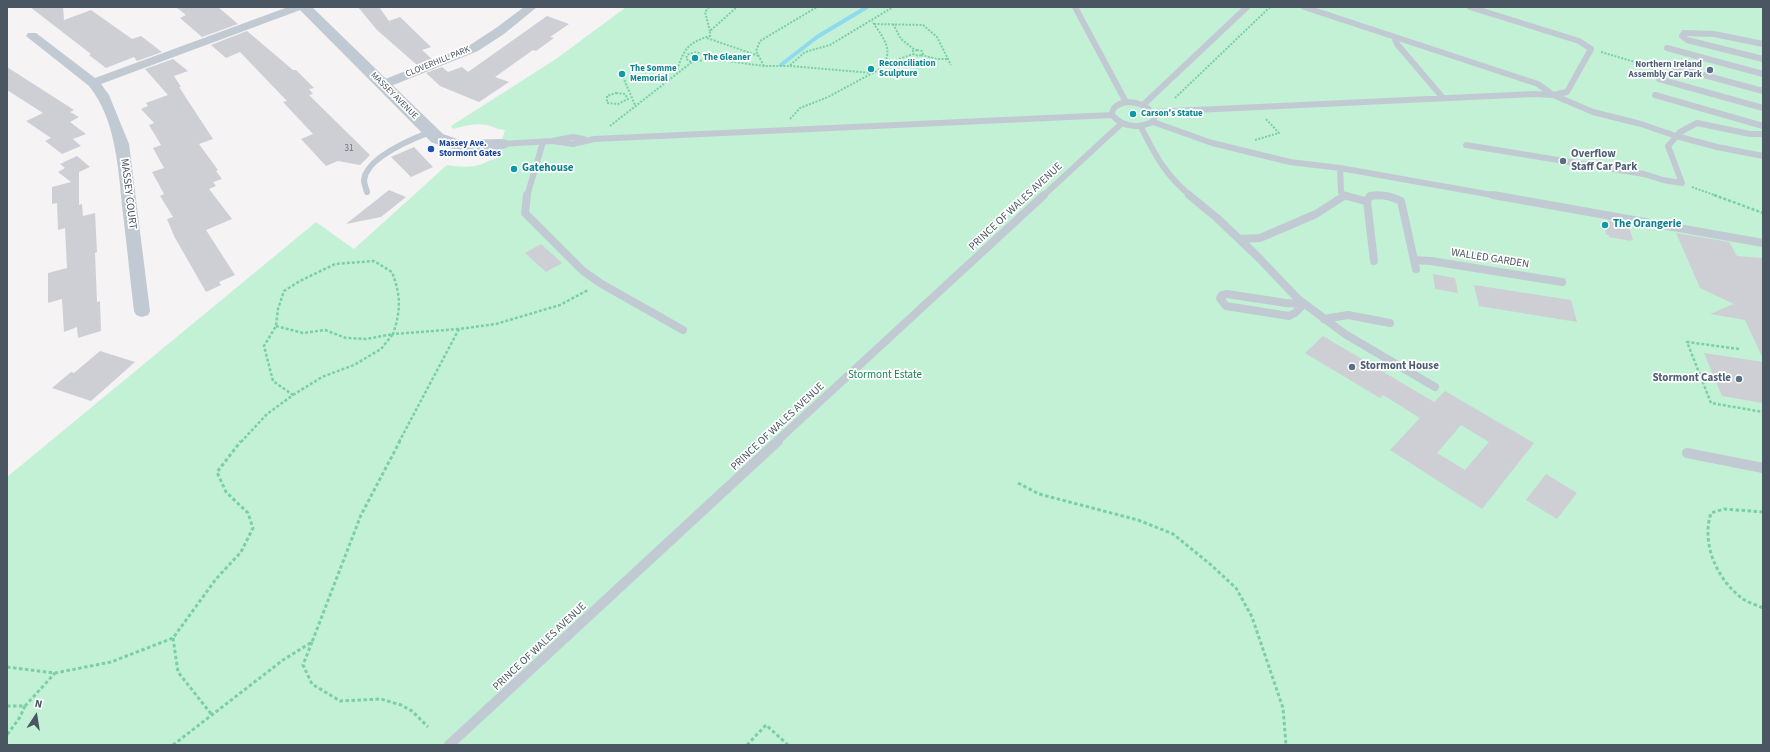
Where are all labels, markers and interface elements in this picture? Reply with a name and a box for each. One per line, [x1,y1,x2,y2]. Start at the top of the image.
street label: CLOVERHILL PARK [404,44,472,80]
marker: The Gleaner [690,53,700,63]
place label: The Gleaner [703,53,751,63]
place label: Reconciliation Sculpture [879,59,936,80]
place label: Northern Ireland Assembly Car Park [1628,60,1702,81]
place label: The Somme Memorial [630,64,677,85]
marker: Reconciliation Sculpture [866,64,876,74]
marker: Northern Ireland Assembly Car Park [1705,65,1715,75]
marker: The Somme Memorial [617,69,627,79]
street label: MASSEY AVENUE [368,70,420,122]
marker: Carson's Statue [1128,109,1138,119]
place label: Carson's Statue [1141,109,1203,119]
place label: Massey Ave. Stormont Gates [439,139,501,160]
house number: 31 [345,144,353,154]
marker: Massey Ave. Stormont Gates [426,144,436,154]
place label: Overflow Staff Car Park [1571,148,1637,174]
marker: Overflow Staff Car Park [1558,156,1568,166]
street label: MASSEY COURT [117,158,139,230]
street label: PRINCE OF WALES AVENUE [967,160,1065,254]
place label: Gatehouse [522,162,574,176]
marker: Gatehouse [509,164,519,174]
place label: The Orangerie [1613,218,1681,232]
marker: The Orangerie [1600,220,1610,230]
street label: WALLED GARDEN [1450,246,1530,272]
place label: Stormont House [1360,360,1439,374]
marker: Stormont House [1347,362,1357,372]
park label: Stormont Estate [848,369,922,383]
place label: Stormont Castle [1653,372,1731,386]
marker: Stormont Castle [1734,374,1744,384]
street label: PRINCE OF WALES AVENUE [729,380,827,474]
street label: PRINCE OF WALES AVENUE [491,600,589,694]
north arrow [16,696,56,736]
text: N [33,696,44,712]

